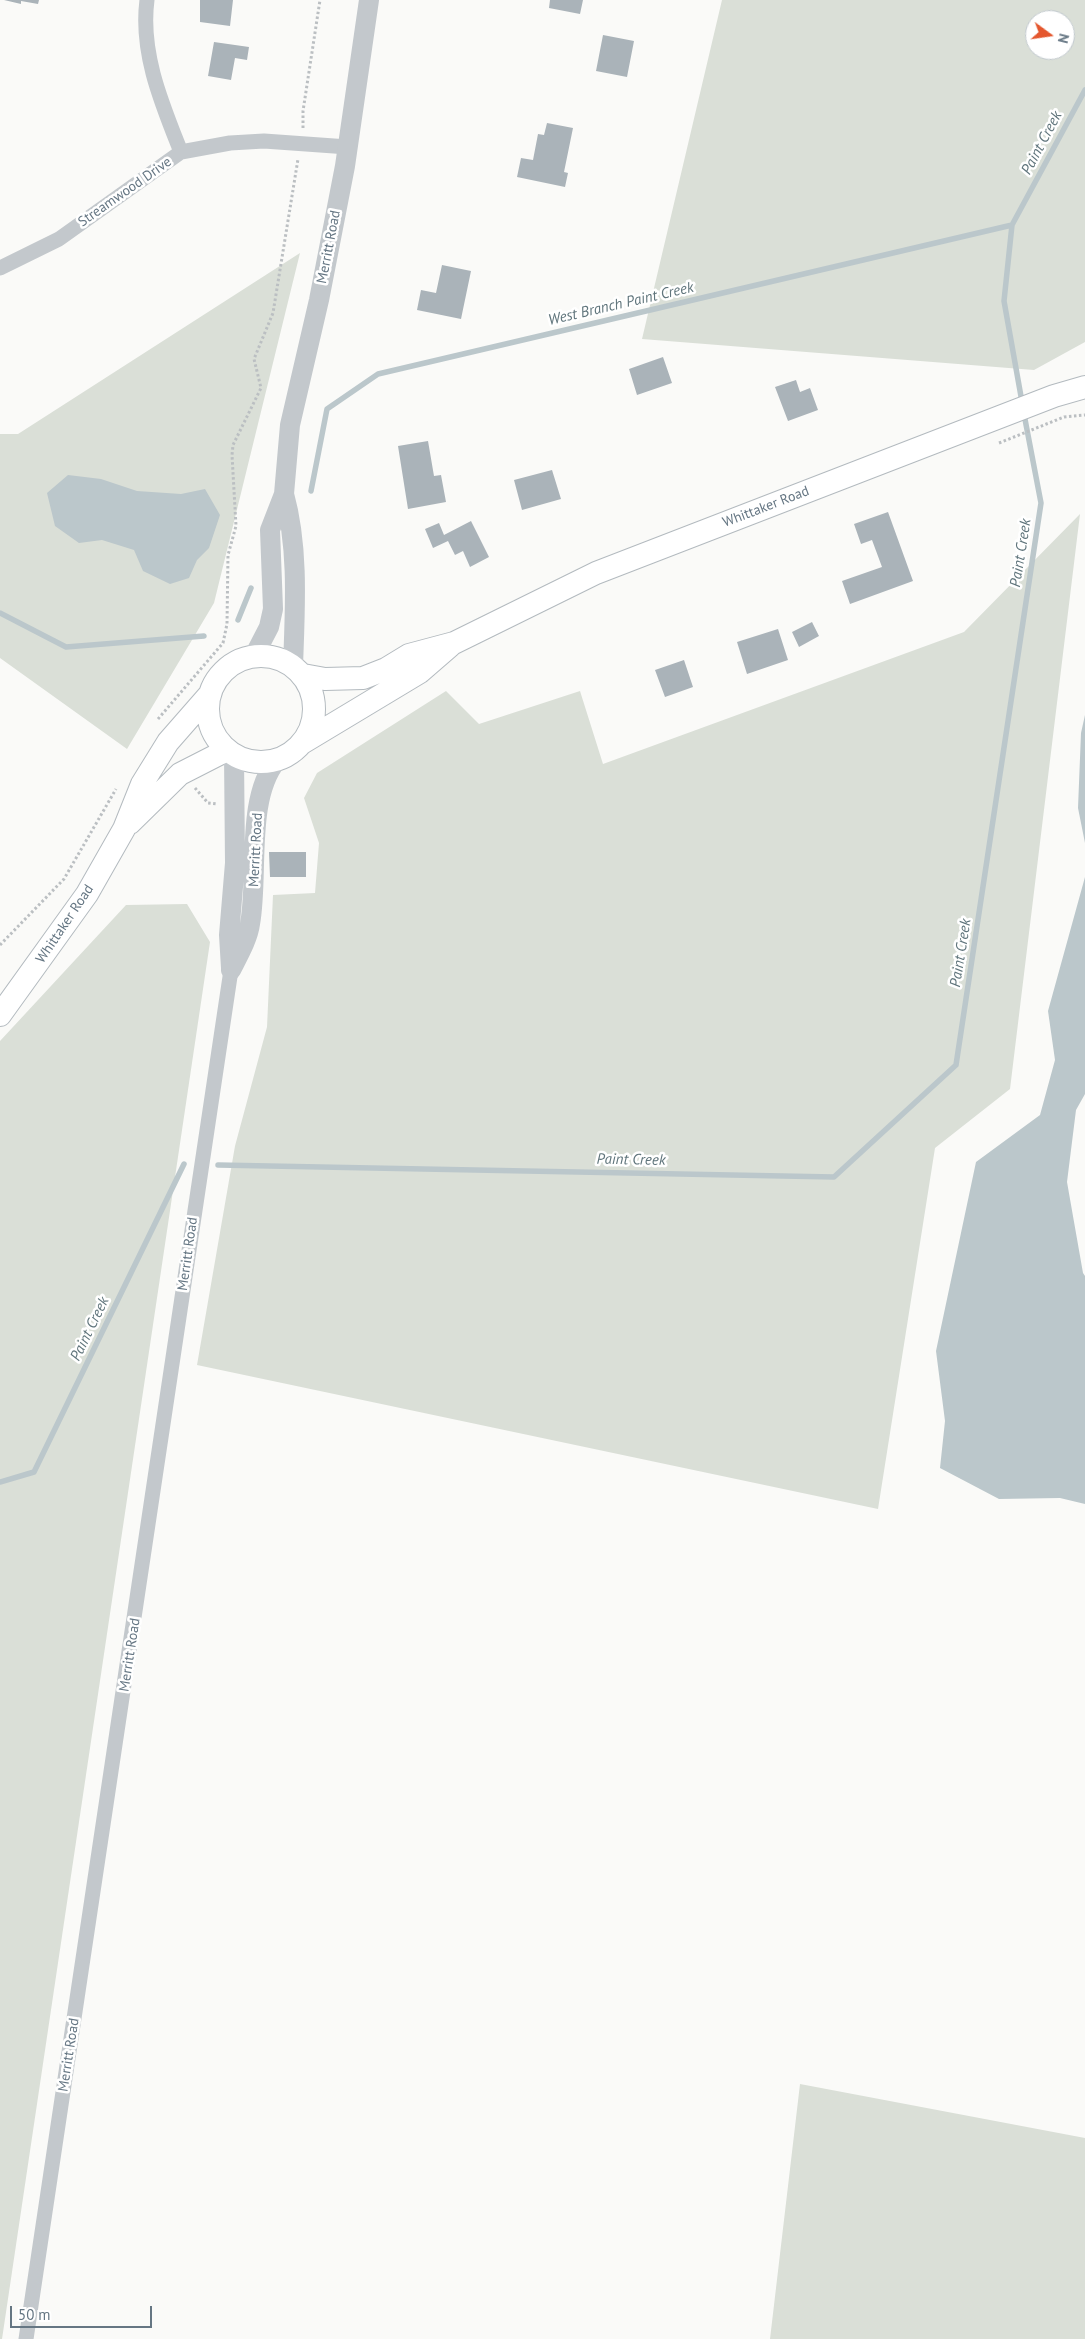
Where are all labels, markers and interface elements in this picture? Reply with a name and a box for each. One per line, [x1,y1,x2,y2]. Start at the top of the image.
north arrow [1025,10,1075,60]
text: N [1054,32,1073,45]
water label: Paint Creek [1018,108,1066,178]
street label: Streamwood Drive [75,154,175,230]
street label: Merritt Road [314,209,344,285]
water label: West Branch Paint Creek [547,279,695,329]
street label: Whittaker Road [720,483,812,531]
water label: Paint Creek [1007,518,1035,588]
street label: Merritt Road [246,812,266,888]
street label: Whittaker Road [33,881,97,967]
water label: Paint Creek [947,918,975,988]
water label: Paint Creek [596,1150,666,1170]
street label: Merritt Road [175,1216,201,1292]
water label: Paint Creek [67,1294,113,1364]
street label: Merritt Road [116,1617,144,1693]
street label: Merritt Road [55,2017,83,2093]
scale bar [12,2296,155,2328]
text: 50 m [18,2305,51,2324]

